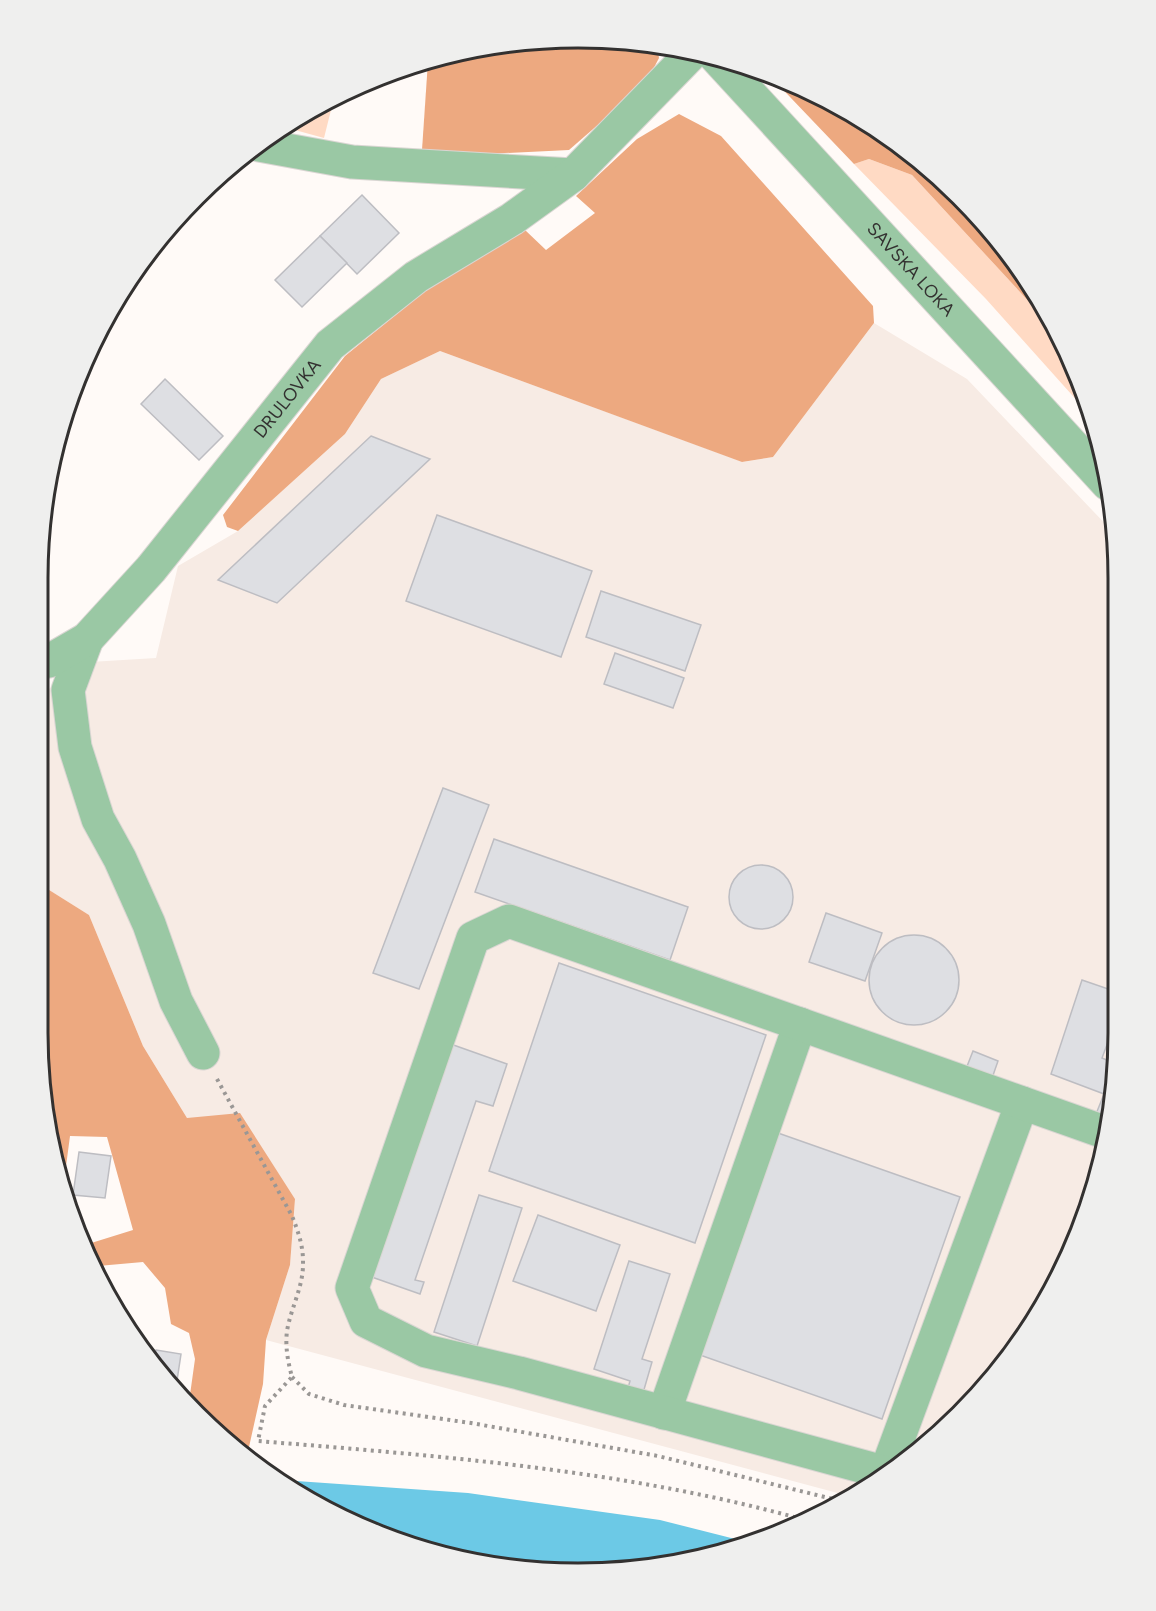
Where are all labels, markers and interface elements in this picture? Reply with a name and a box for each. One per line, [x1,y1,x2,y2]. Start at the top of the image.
street label: SAVSKA LOKA [862,218,959,321]
street label: DRULOVKA [249,355,325,442]

